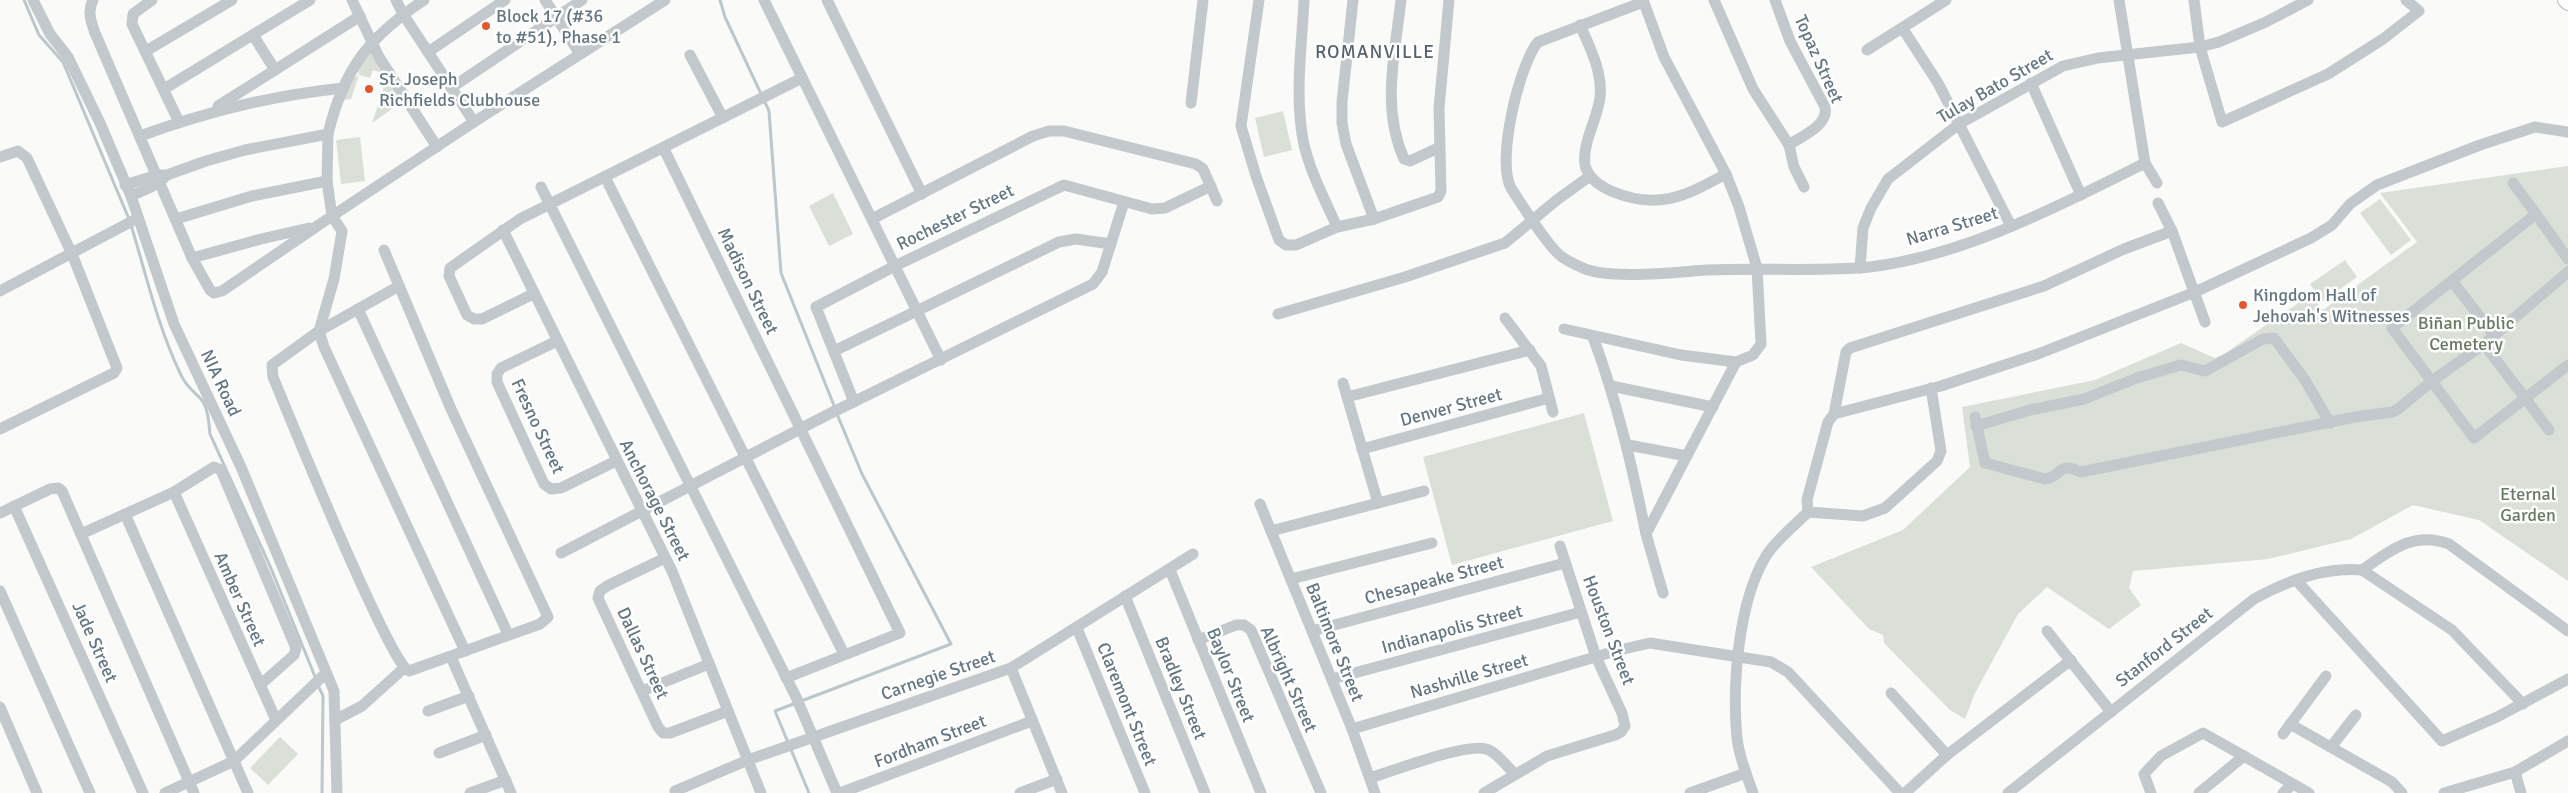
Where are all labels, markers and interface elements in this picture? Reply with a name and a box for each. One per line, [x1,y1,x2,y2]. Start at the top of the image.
place label: Block 17 (#36 to #51), Phase 1 [496,5,621,48]
street label: Topaz Street [1790,11,1848,107]
marker: Block 17 (#36 to #51), Phase 1 [480,20,492,32]
district label: ROMANVILLE [1315,40,1435,64]
street label: Tulay Bato Street [1933,44,2057,128]
place label: St. Joseph Richfields Clubhouse [379,68,540,111]
marker: St. Joseph Richfields Clubhouse [363,83,375,95]
street label: Rochester Street [893,179,1017,255]
street label: Narra Street [1904,202,2000,250]
street label: Madison Street [713,224,783,338]
place label: Kingdom Hall of Jehovah's Witnesses [2253,284,2410,327]
marker: Kingdom Hall of Jehovah's Witnesses [2237,299,2249,311]
park label: Biñan Public Cemetery [2418,312,2514,355]
street label: NIA Road [196,346,246,420]
street label: Fresno Street [506,375,570,477]
street label: Denver Street [1398,383,1504,431]
street label: Anchorage Street [615,436,695,564]
park label: Eternal Garden [2500,483,2556,526]
street label: Amber Street [209,548,271,650]
street label: Chesapeake Street [1362,551,1506,609]
street label: Houston Street [1578,572,1640,688]
street label: Baltimore Street [1301,579,1369,705]
street label: Jade Street [67,598,123,686]
street label: Indianapolis Street [1379,600,1525,658]
street label: Stanford Street [2111,602,2217,692]
street label: Dallas Street [612,604,674,702]
street label: Albright Street [1256,623,1322,735]
street label: Baylor Street [1202,624,1260,726]
street label: Bradley Street [1150,633,1212,743]
street label: Claremont Street [1092,639,1162,769]
street label: Carnegie Street [878,645,998,705]
street label: Nashville Street [1407,649,1531,703]
street label: Fordham Street [871,710,989,772]

